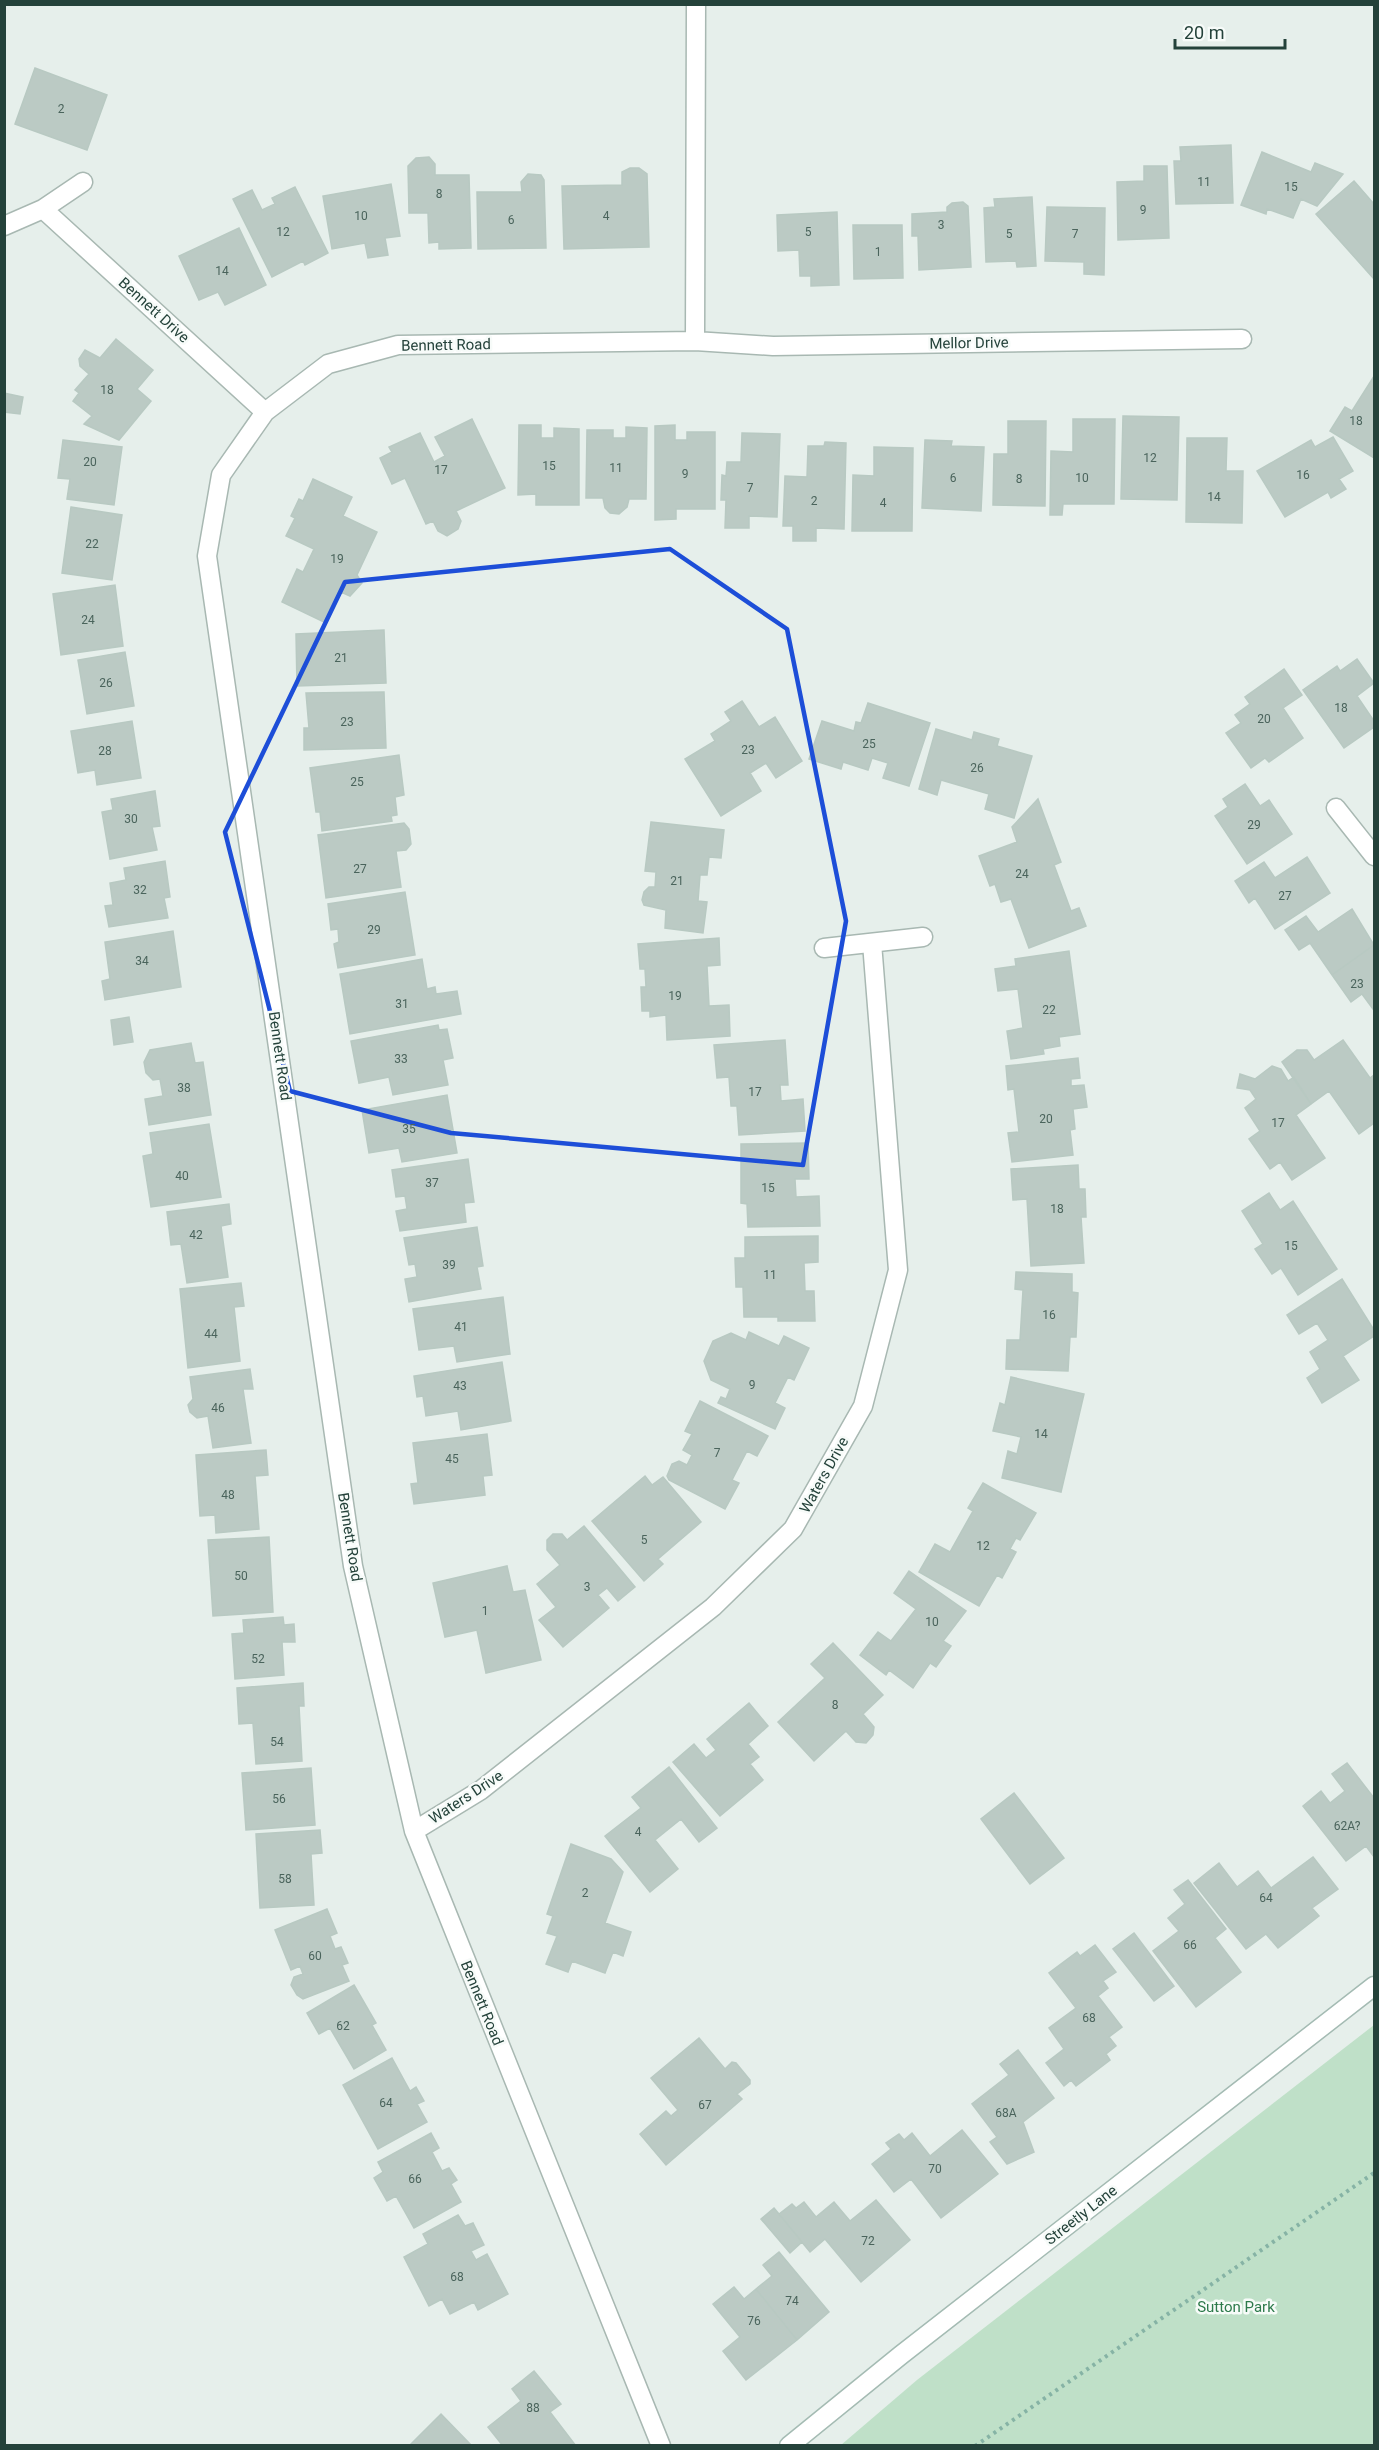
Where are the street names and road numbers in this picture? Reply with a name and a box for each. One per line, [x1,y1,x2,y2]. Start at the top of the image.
street label: Bennett Drive [115,274,193,347]
street label: Mellor Drive [929,333,1009,353]
street label: Bennett Road [401,335,491,355]
street label: Bennett Road [265,1010,295,1102]
street label: Waters Drive [796,1434,852,1516]
street label: Bennett Road [334,1491,366,1583]
street label: Waters Drive [426,1766,506,1828]
street label: Bennett Road [457,1958,507,2048]
street label: Streetly Lane [1041,2181,1121,2249]

